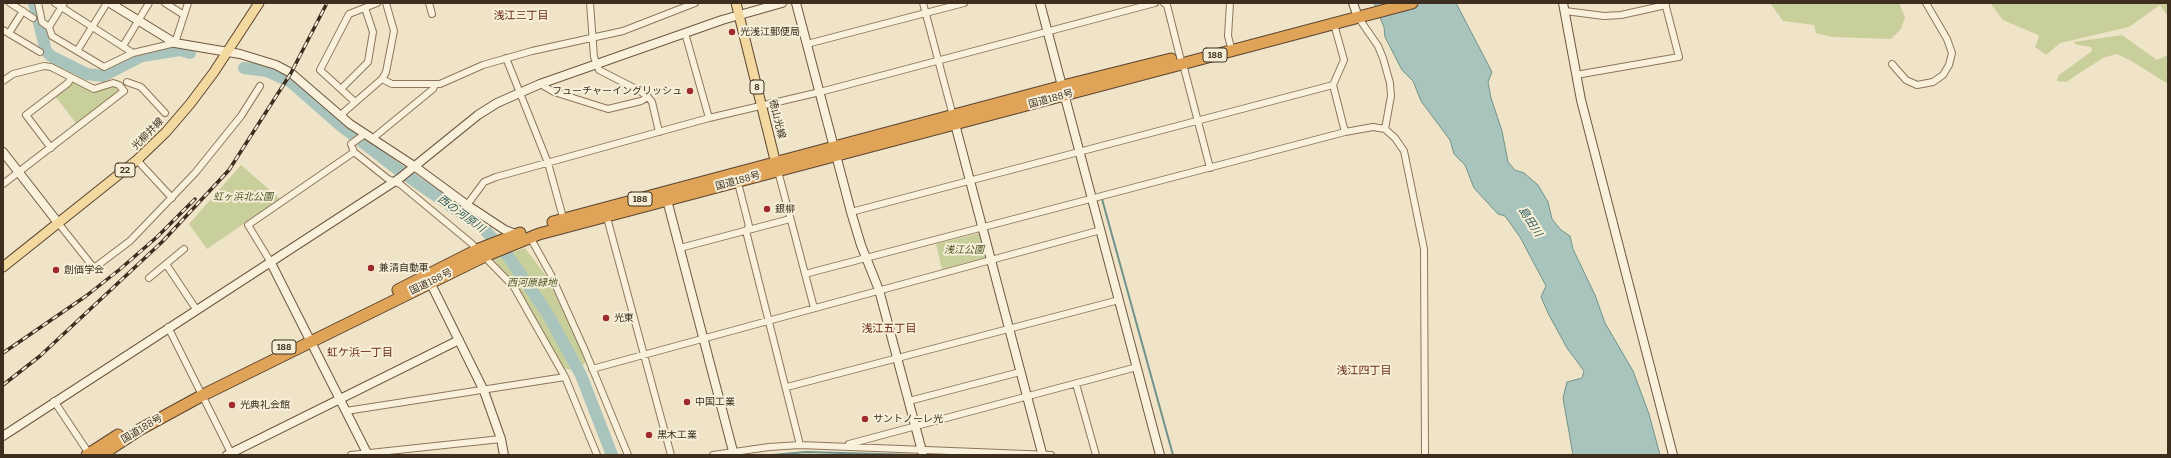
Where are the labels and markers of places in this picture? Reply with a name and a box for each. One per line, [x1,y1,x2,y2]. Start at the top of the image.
place label: 光浅江郵便局 [740,26,800,38]
marker: 光浅江郵便局 [727,27,737,37]
place label: フューチャーイングリッシュ [552,85,682,97]
marker: フューチャーイングリッシュ [685,86,695,96]
place label: 銀柳 [775,203,795,215]
marker: 銀柳 [762,204,772,214]
place label: 兼清自動車 [379,262,429,274]
marker: 兼清自動車 [366,263,376,273]
place label: 創価学会 [64,264,104,276]
marker: 創価学会 [51,265,61,275]
place label: 光東 [614,312,634,324]
marker: 光東 [601,313,611,323]
place label: 中国工業 [695,396,735,408]
marker: 中国工業 [682,397,692,407]
place label: 光典礼会館 [240,399,290,411]
marker: 光典礼会館 [227,400,237,410]
place label: サントノーレ光 [873,413,943,425]
marker: サントノーレ光 [860,414,870,424]
place label: 黒木工業 [657,429,697,441]
marker: 黒木工業 [644,430,654,440]

